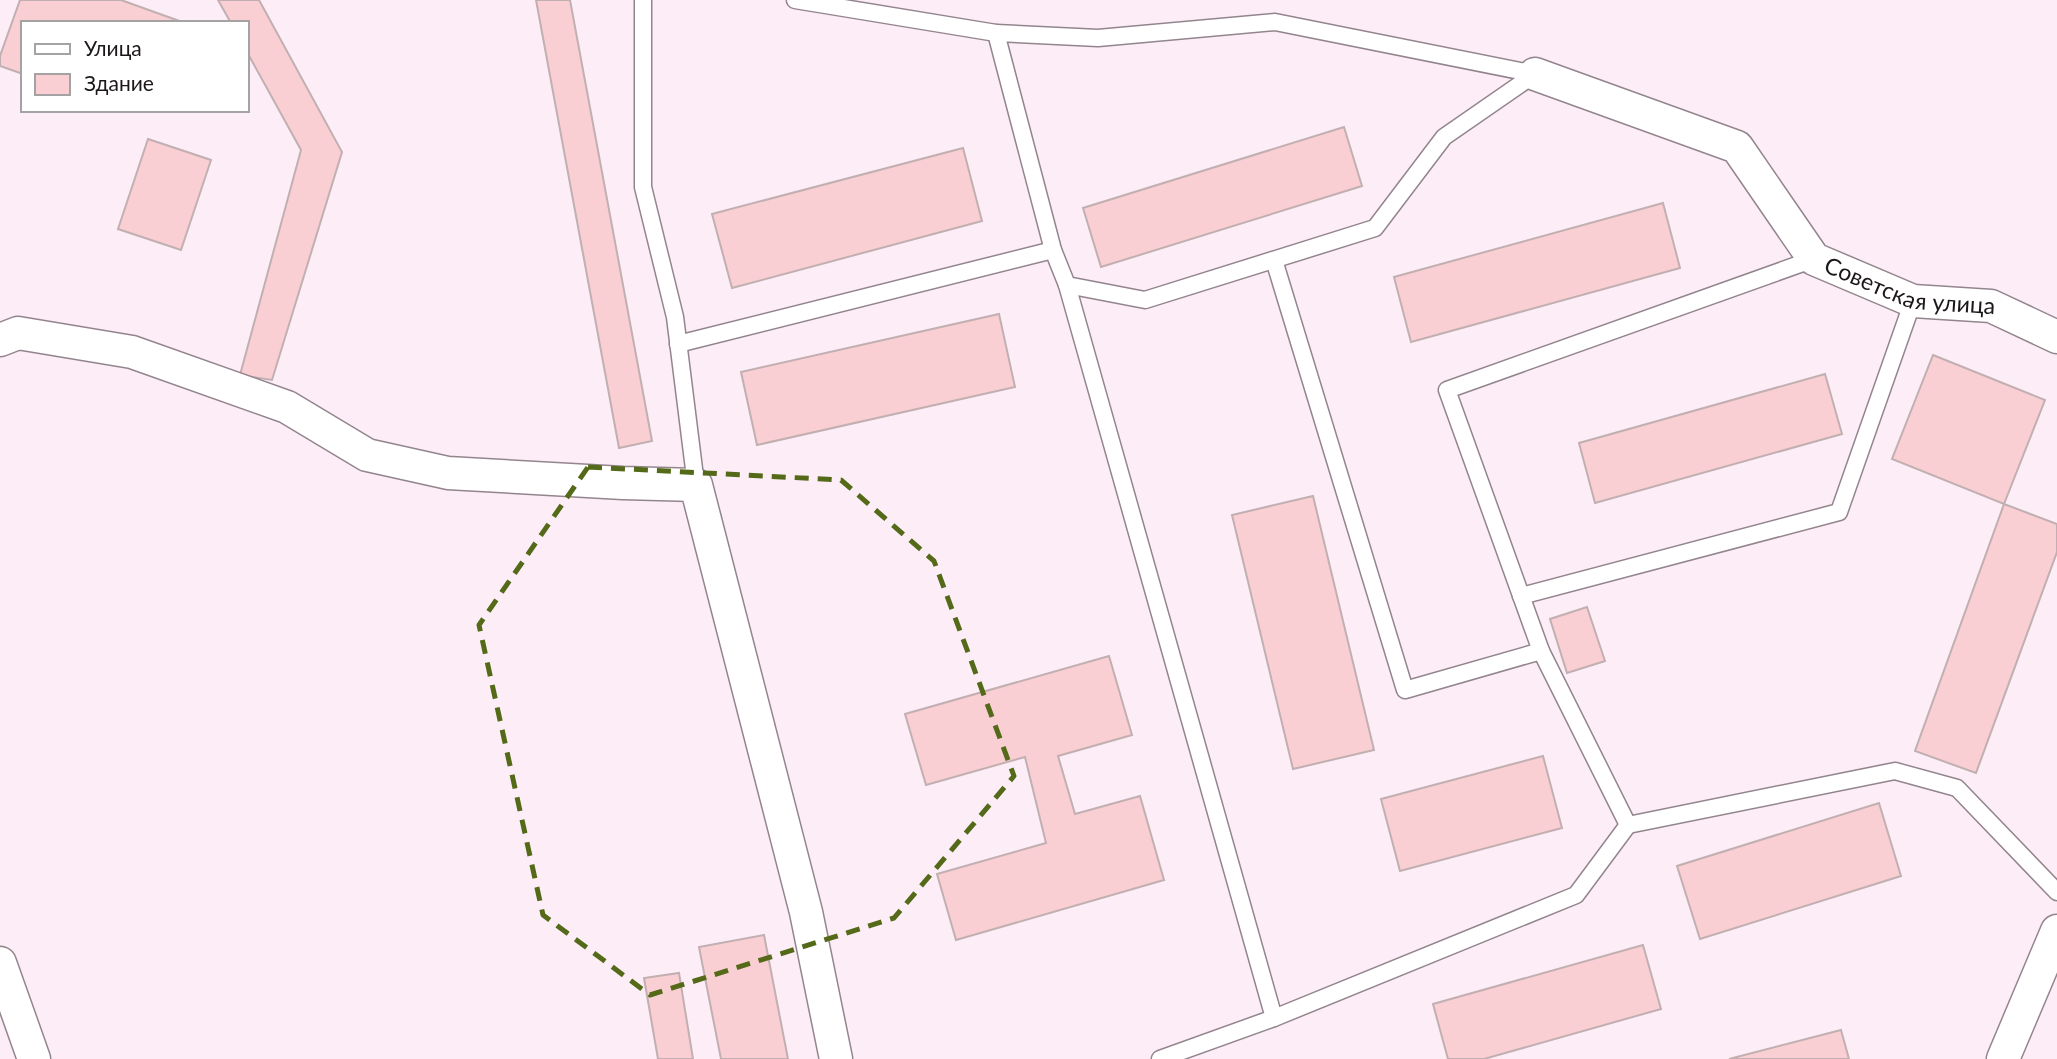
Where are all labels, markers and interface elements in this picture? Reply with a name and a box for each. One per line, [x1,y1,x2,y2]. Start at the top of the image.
legend [21,21,248,112]
text: Улица [84,35,142,60]
text: Здание [84,70,154,95]
street label: Советская улица [1821,250,1996,319]

